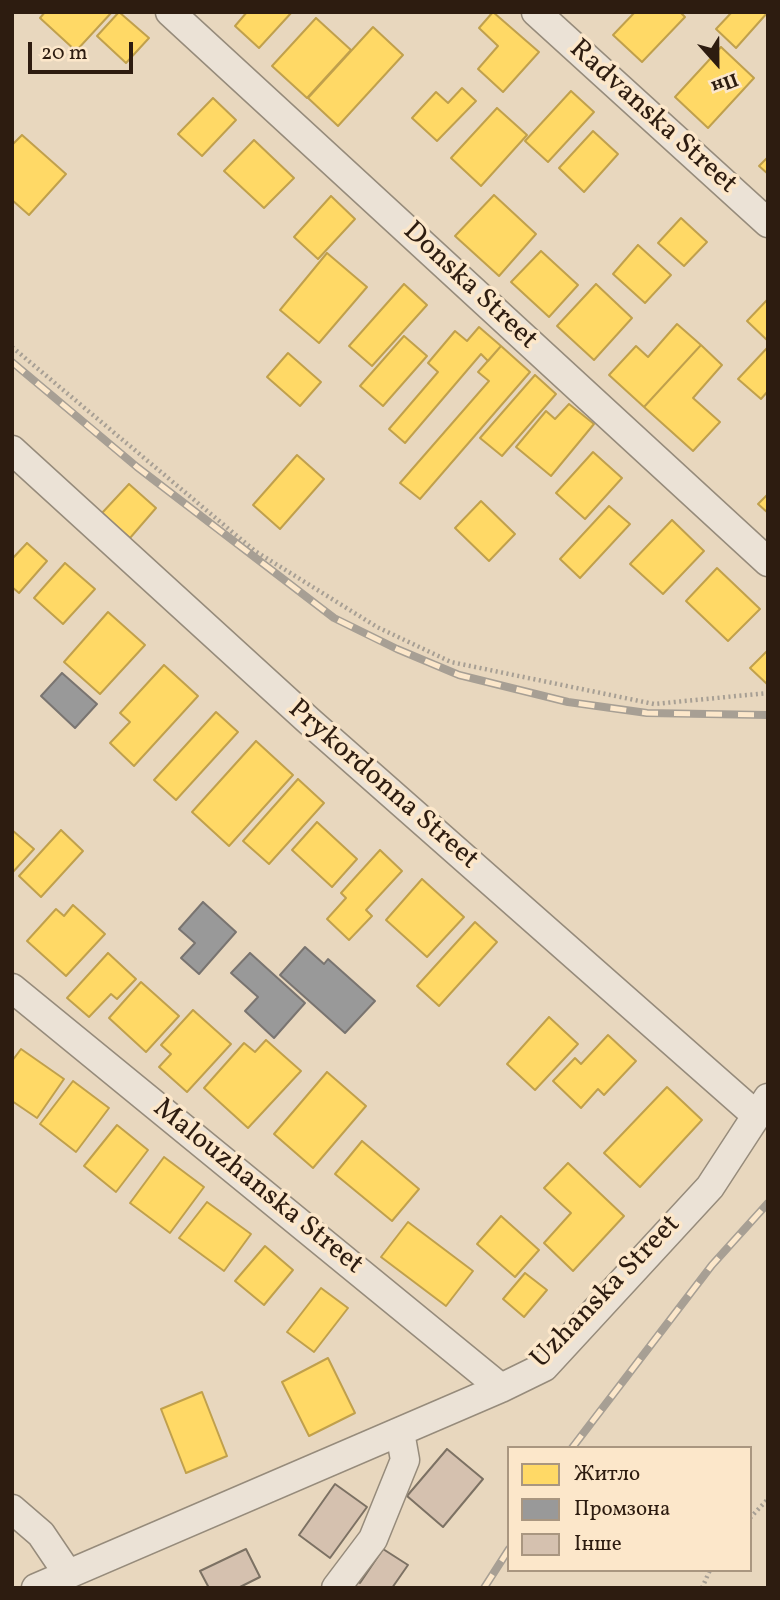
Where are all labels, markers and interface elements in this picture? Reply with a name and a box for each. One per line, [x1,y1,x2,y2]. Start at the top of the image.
scale bar [32,28,136,72]
north arrow [682,28,752,98]
street label: Radvanska Street [561,34,743,202]
text: 20 m [41,39,87,68]
text: Пн [707,66,742,100]
street label: Donska Street [395,216,543,358]
street label: Prykordonna Street [280,694,484,878]
street label: Malouzhanska Street [145,1093,369,1283]
street label: Uzhanska Street [525,1209,689,1377]
legend [507,1446,752,1572]
text: Житло [574,1460,640,1489]
text: Промзона [574,1495,670,1524]
text: Інше [574,1530,622,1559]

